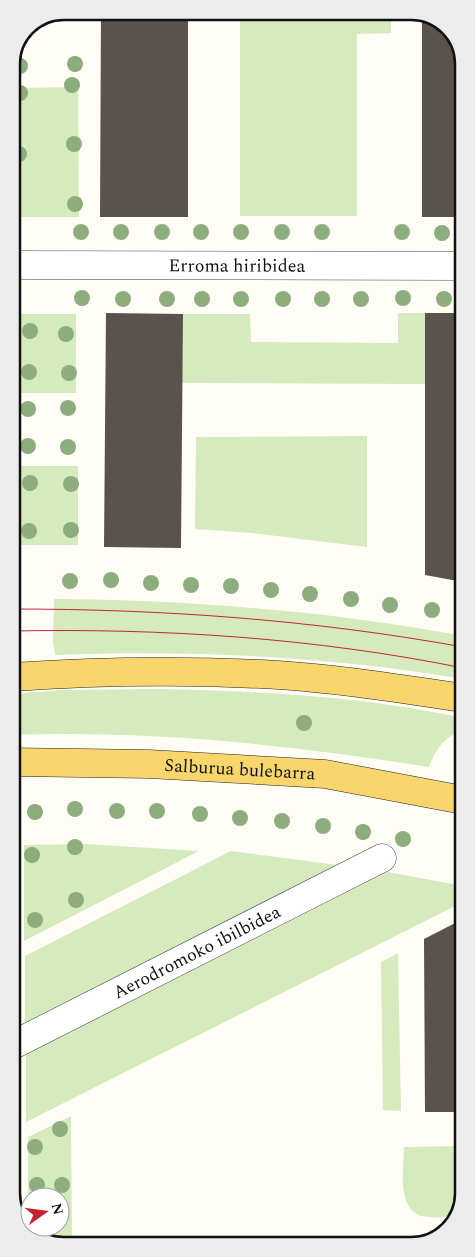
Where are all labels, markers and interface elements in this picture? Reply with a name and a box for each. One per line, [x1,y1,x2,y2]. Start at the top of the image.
street label: Erroma hiribidea [169,252,306,279]
street label: Salburua bulebarra [164,751,316,787]
street label: Aerodromoko ibilbidea [108,898,286,1006]
north arrow [20,1187,70,1237]
text: N [46,1201,69,1217]

